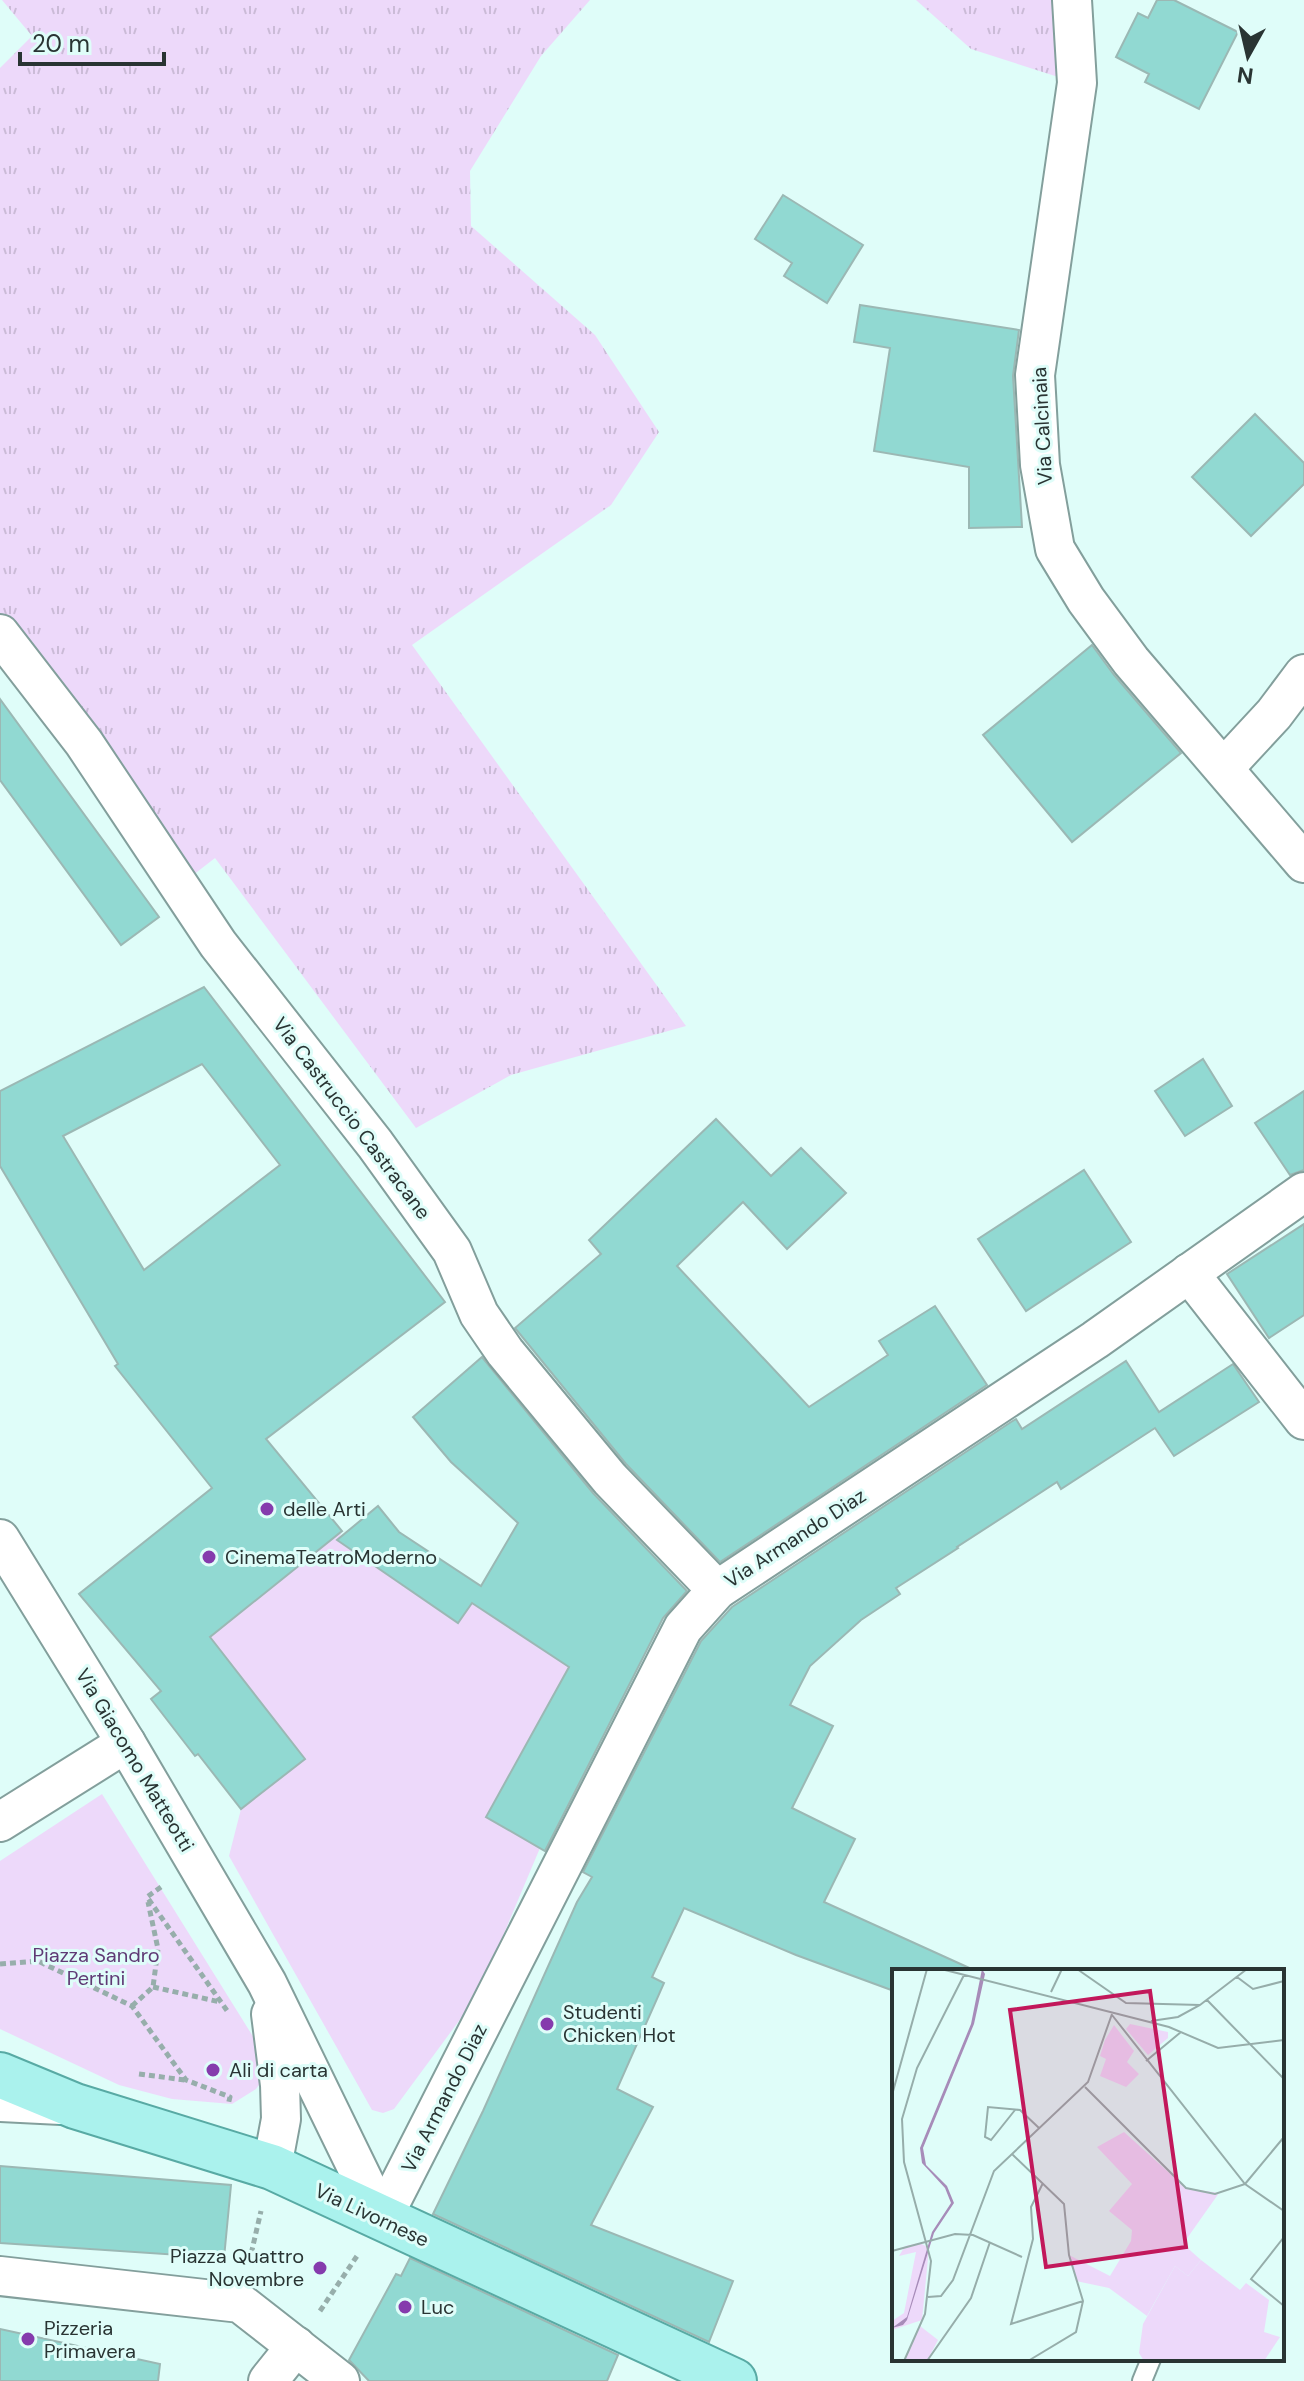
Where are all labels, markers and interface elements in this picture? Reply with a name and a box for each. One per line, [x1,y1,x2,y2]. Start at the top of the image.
scale bar [20,16,164,66]
north arrow [1208,16,1288,96]
text: 20 m [32,28,90,59]
text: N [1235,60,1255,91]
street label: Via Calcinaia [1026,366,1058,486]
street label: Via Castruccio Castracane [267,1012,437,1224]
street label: Via Armando Diaz [719,1483,871,1593]
place label: delle Arti [283,1496,366,1522]
marker: delle Arti [258,1500,276,1518]
place label: CinemaTeatroModerno [225,1544,437,1570]
marker: CinemaTeatroModerno [200,1548,218,1566]
street label: Via Giacomo Matteotti [70,1663,200,1857]
park label: Piazza Sandro Pertini [32,1942,160,1991]
inset map [892,1969,1284,2361]
place label: Studenti Chicken Hot [563,1999,676,2048]
marker: Studenti Chicken Hot [538,2015,556,2033]
street label: Via Armando Diaz [395,2019,493,2177]
place label: Ali di carta [229,2057,328,2083]
marker: Ali di carta [204,2061,222,2079]
street label: Via Livornese [311,2177,433,2253]
place label: Piazza Quattro Novembre [170,2243,304,2292]
marker: Piazza Quattro Novembre [311,2259,329,2277]
place label: Luc [421,2294,454,2320]
marker: Luc [396,2298,414,2316]
place label: Pizzeria Primavera [44,2315,136,2364]
marker: Pizzeria Primavera [19,2330,37,2348]

